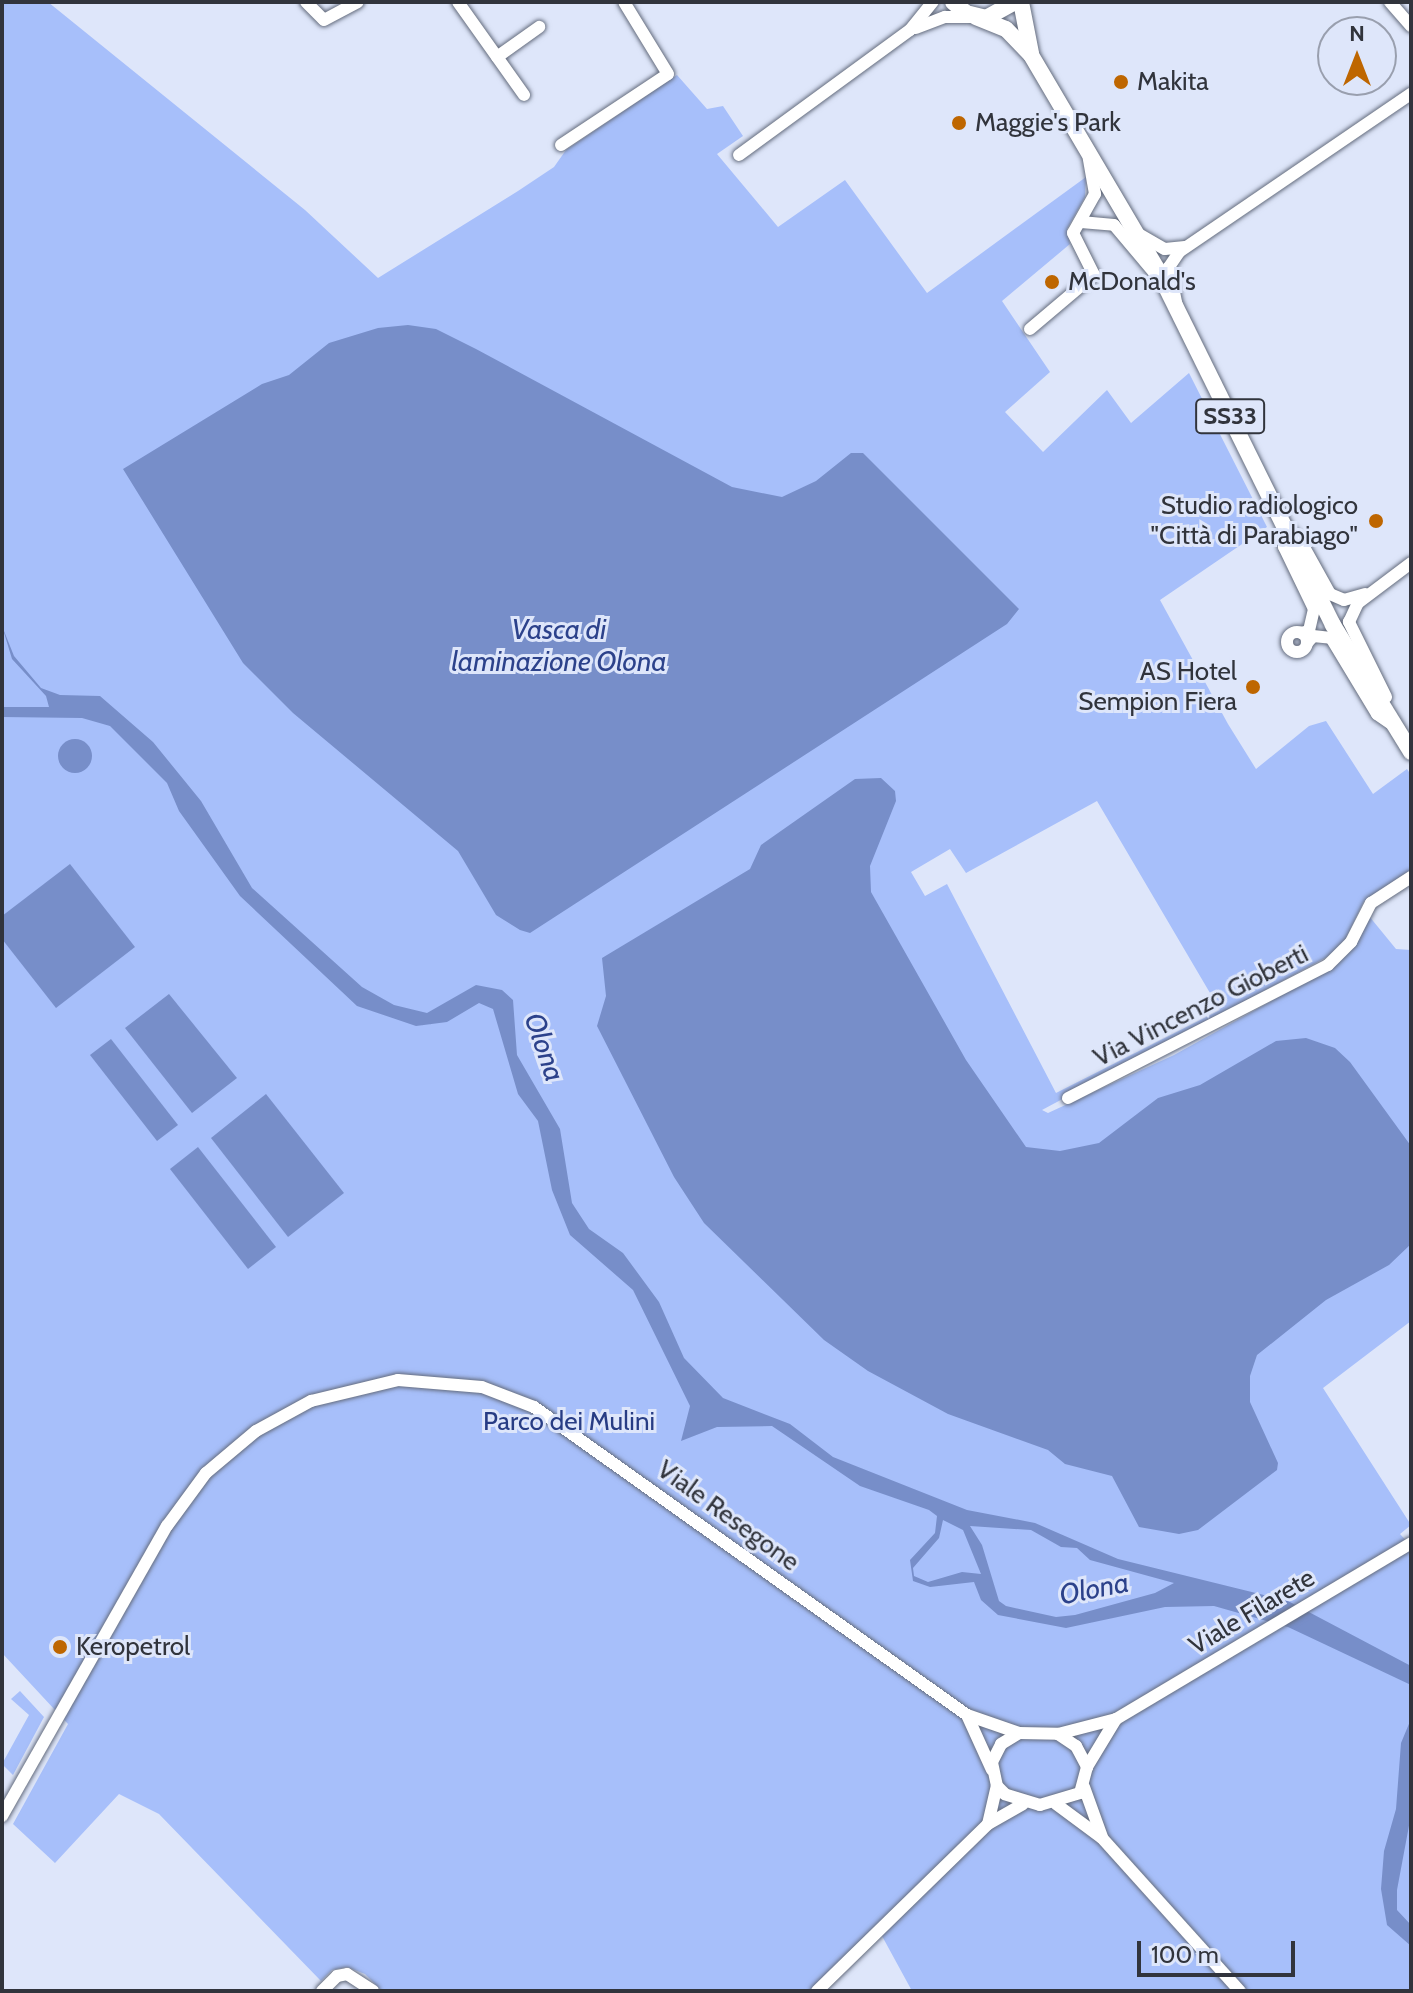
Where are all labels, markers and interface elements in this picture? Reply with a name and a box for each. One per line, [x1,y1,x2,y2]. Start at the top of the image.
north arrow [1317,16,1397,96]
text: N [1349,20,1365,47]
place label: Makita [1137,66,1209,98]
marker: Makita [1112,73,1130,91]
place label: Maggie's Park [975,107,1121,139]
marker: Maggie's Park [950,114,968,132]
place label: McDonald's [1068,266,1196,298]
marker: McDonald's [1043,273,1061,291]
road number: SS33 [1194,396,1266,436]
place label: Studio radiologico "Città di Parabiago" [1151,490,1358,552]
marker: Studio radiologico "Città di Parabiago" [1365,510,1387,532]
water label: Vasca di laminazione Olona [451,612,667,678]
place label: AS Hotel Sempion Fiera [1078,656,1237,718]
marker: AS Hotel Sempion Fiera [1244,678,1262,696]
street label: Via Vincenzo Gioberti [1088,938,1314,1074]
water label: Olona [518,1008,572,1086]
park label: Parco dei Mulini [483,1406,655,1438]
street label: Viale Resegone [651,1454,805,1578]
street label: Viale Filarete [1184,1562,1320,1662]
water label: Olona [1056,1565,1132,1611]
place label: Keropetrol [76,1631,190,1663]
marker: Keropetrol [51,1638,69,1656]
scale bar [1141,1925,1299,1975]
text: 100 m [1151,1940,1219,1969]

